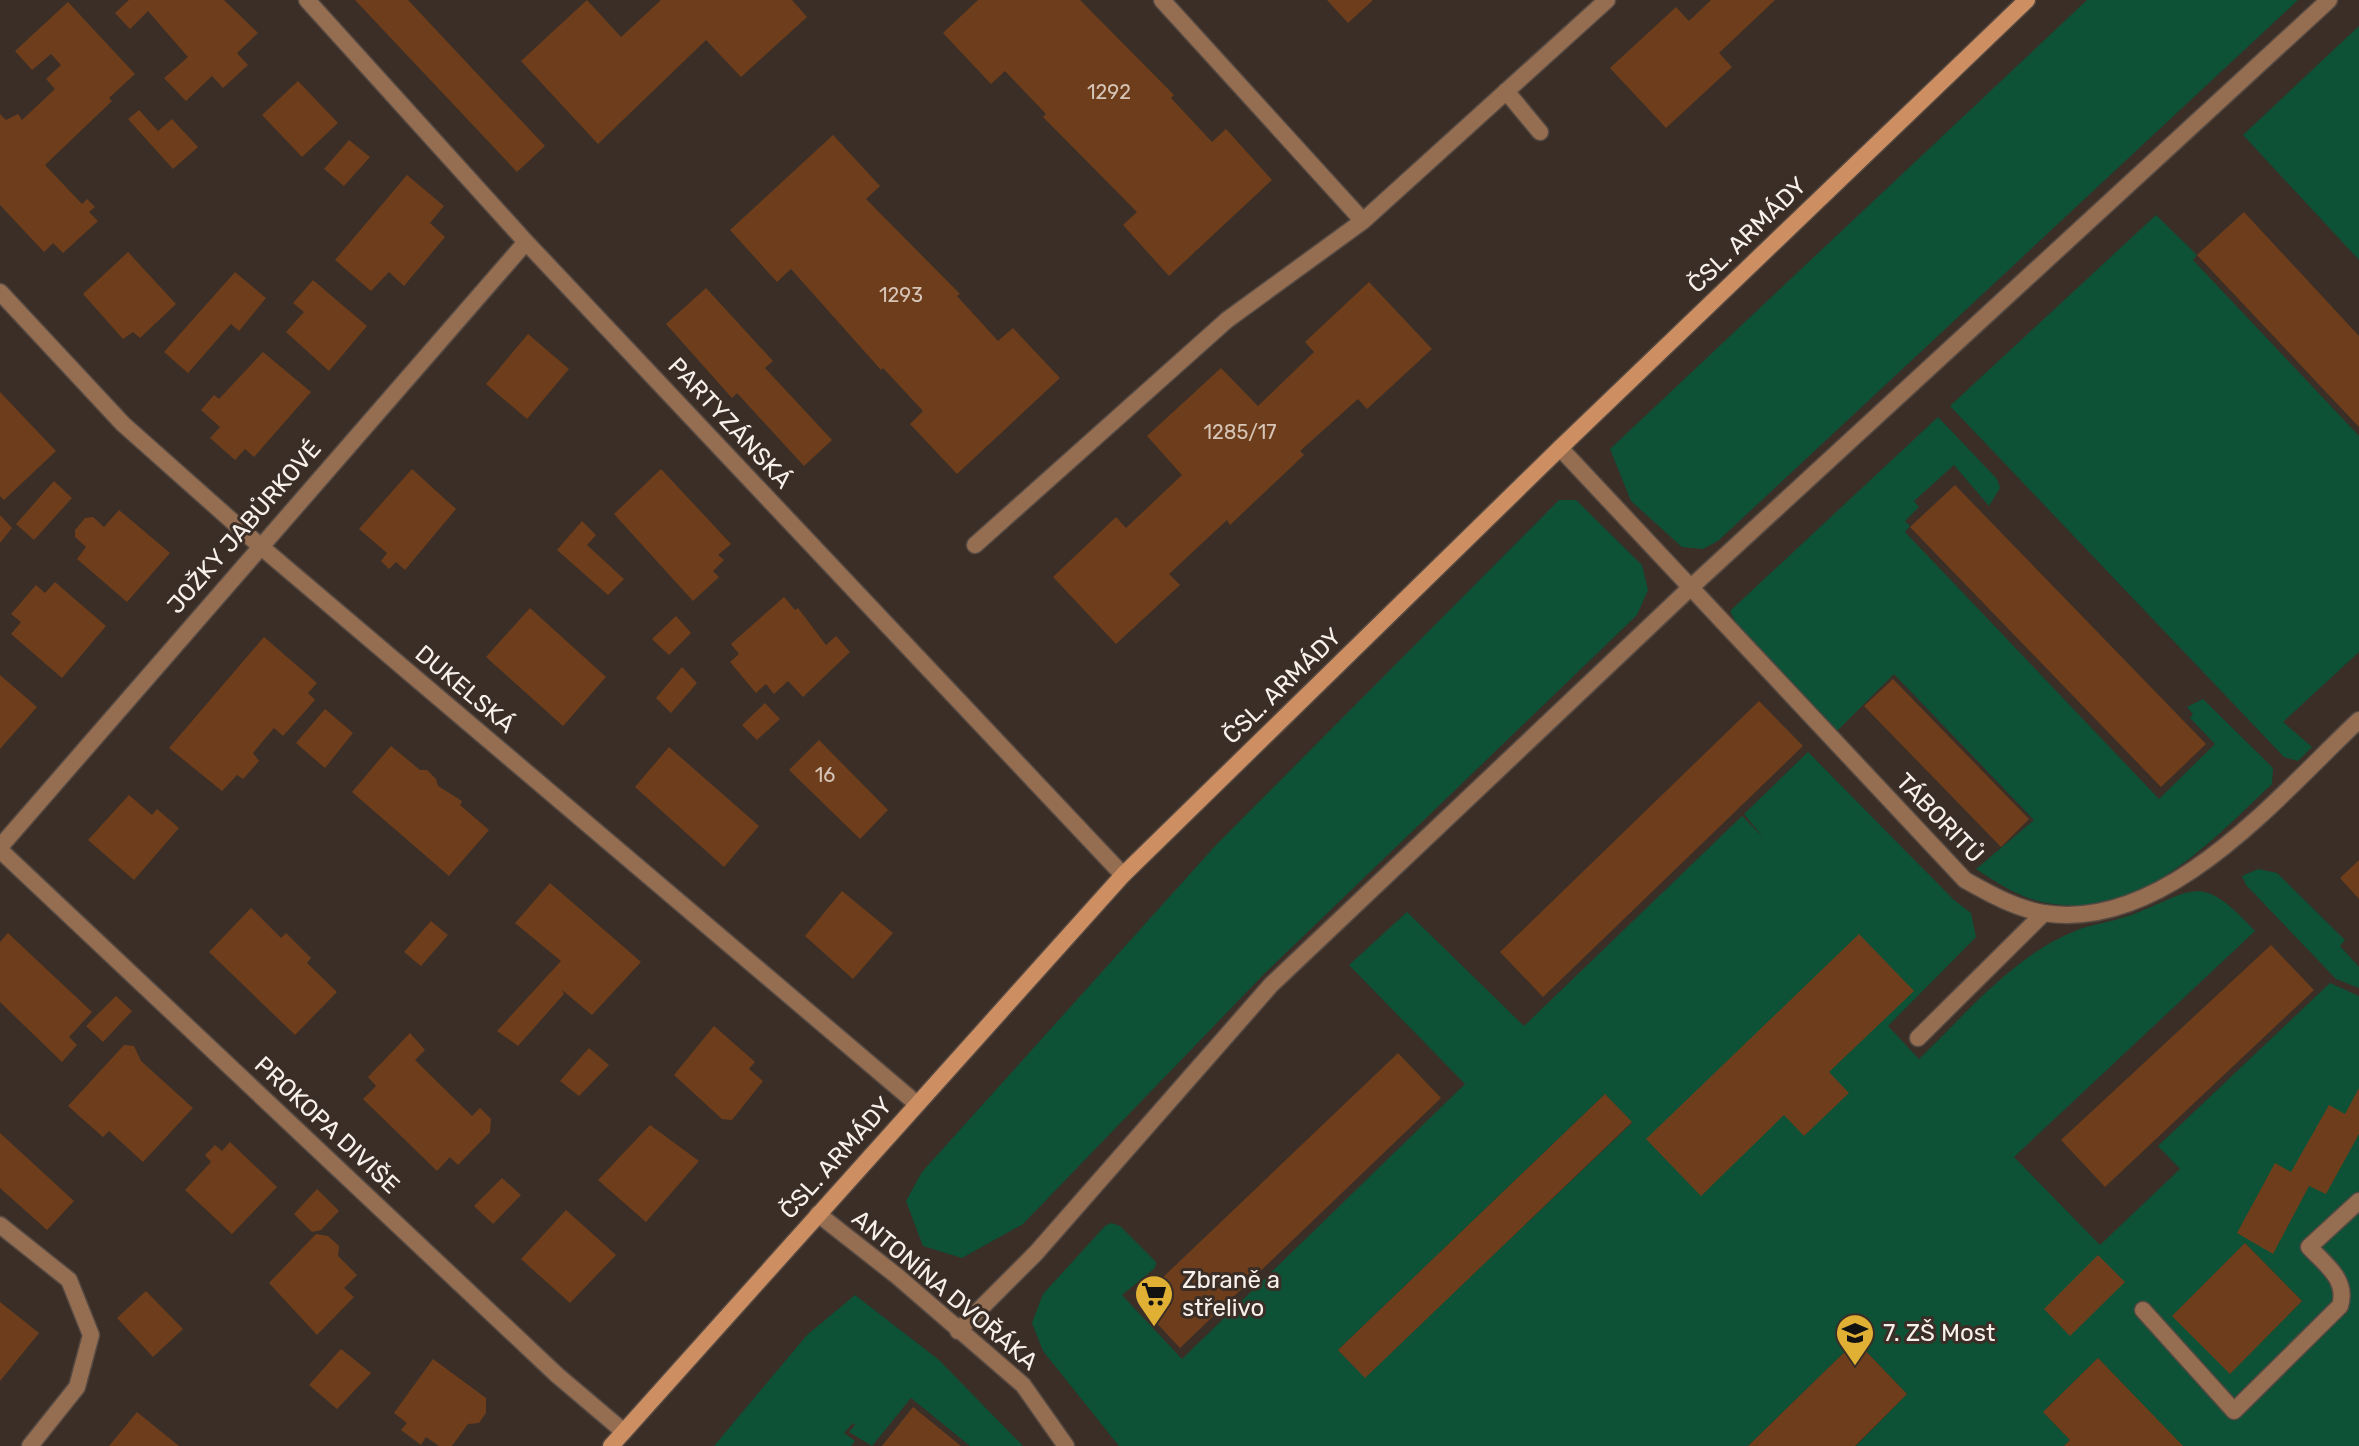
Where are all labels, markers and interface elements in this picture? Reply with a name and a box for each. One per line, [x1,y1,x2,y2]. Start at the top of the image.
house number: 1292 [1087,80,1131,104]
street label: ČSL. ARMÁDY [1682,171,1812,299]
house number: 1293 [879,283,923,307]
street label: PARTYZÁNSKÁ [662,352,798,494]
house number: 1285/17 [1203,420,1277,444]
street label: JOŽKY JABŮRKOVÉ [161,435,327,619]
street label: ČSL. ARMÁDY [1217,622,1347,750]
street label: DUKELSKÁ [410,639,520,739]
house number: 16 [815,763,835,787]
street label: TÁBORITŮ [1891,767,1989,869]
street label: PROKOPA DIVIŠE [249,1051,405,1199]
street label: ČSL. ARMÁDY [774,1091,898,1225]
street label: ANTONÍNA DVOŘÁKA [847,1204,1043,1376]
place label: Zbraně a střelivo [1182,1266,1280,1322]
supermarket icon: Zbraně a střelivo [1133,1273,1175,1328]
school or university icon: 7. ZŠ Most [1834,1312,1876,1367]
place label: 7. ZŠ Most [1883,1319,1995,1347]

